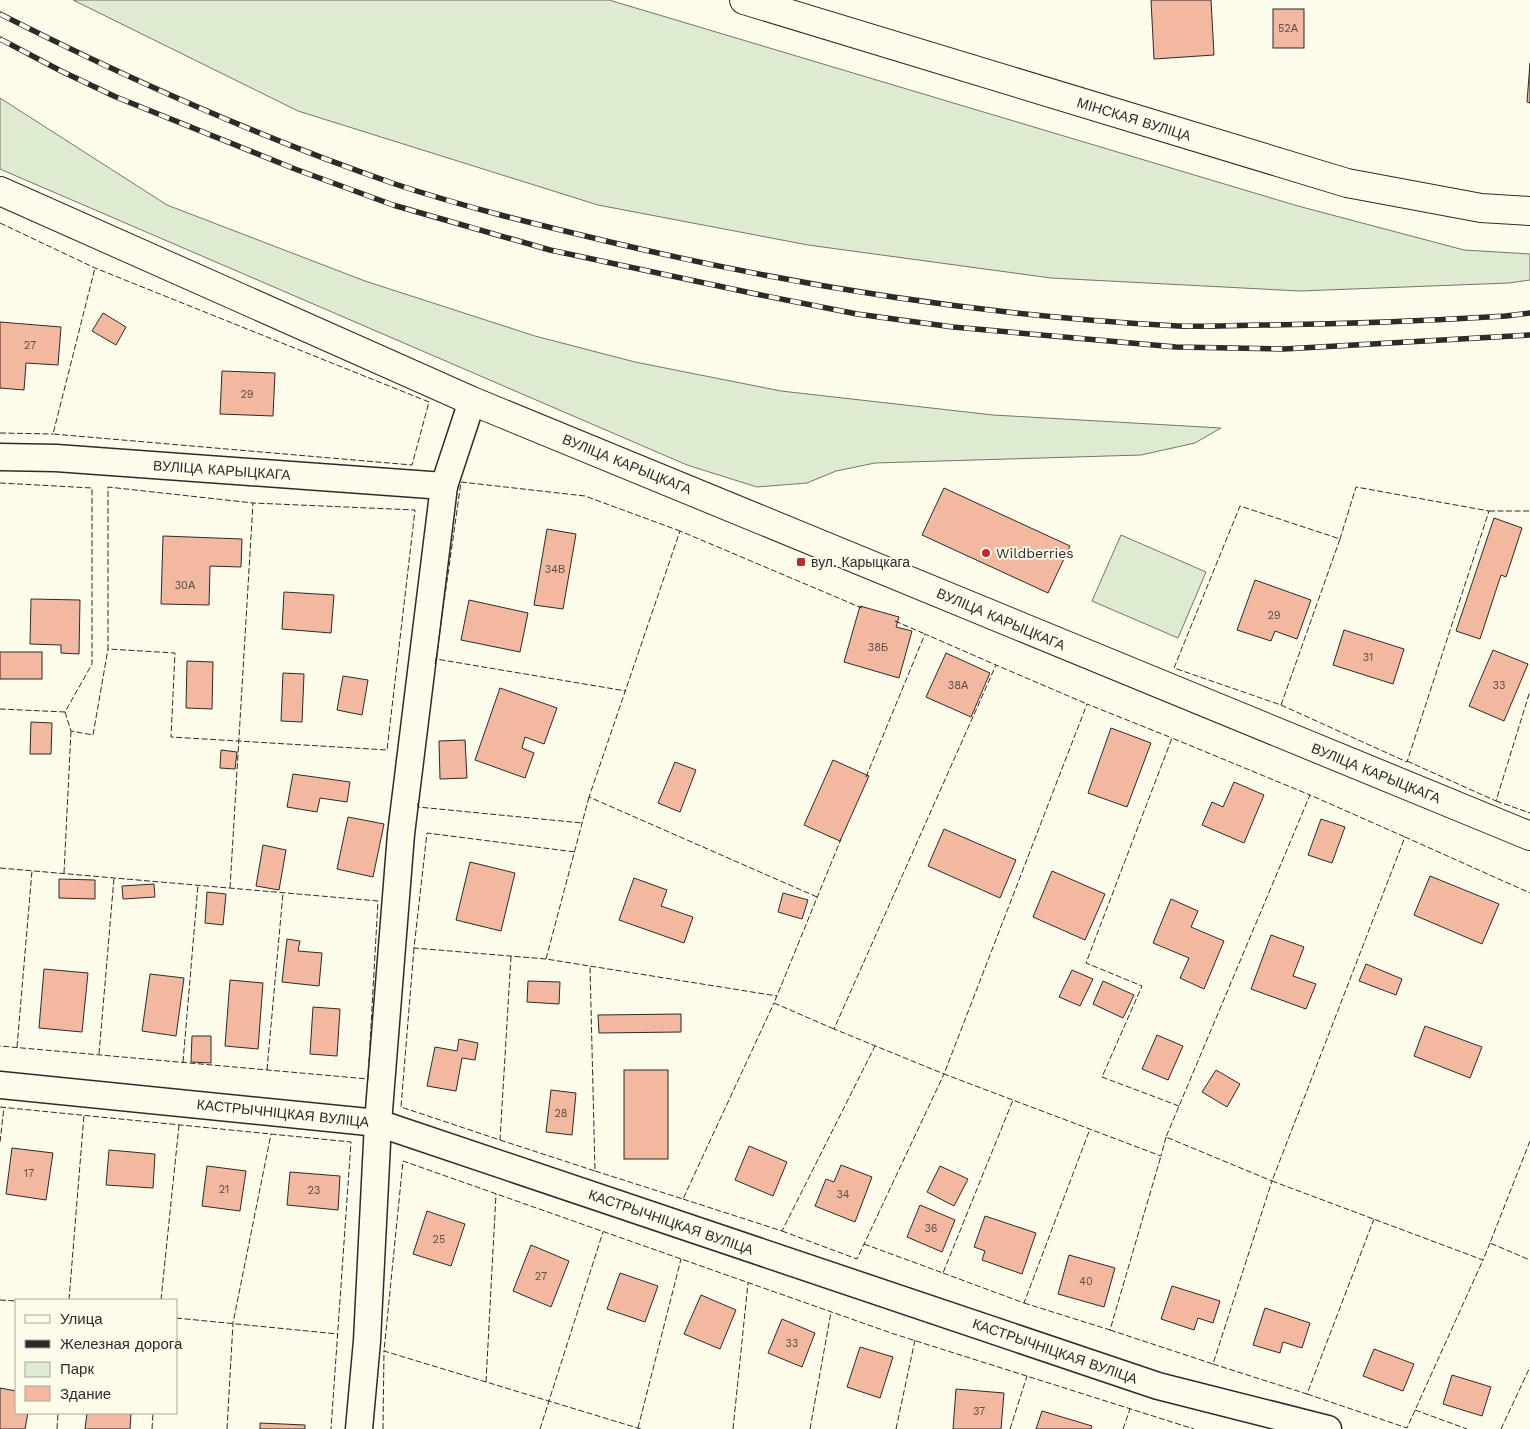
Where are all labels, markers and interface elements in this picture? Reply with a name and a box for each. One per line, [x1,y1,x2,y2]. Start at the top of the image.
house number: 52А [1278,22,1299,35]
street label: МІНСКАЯ ВУЛІЦА [1075,94,1193,144]
house number: 27 [24,339,36,352]
house number: 29 [240,388,254,401]
street label: ВУЛІЦА КАРЫЦКАГА [560,431,695,497]
street label: ВУЛІЦА КАРЫЦКАГА [153,457,292,483]
place label: Wildberries [996,545,1074,561]
marker: Wildberries [980,547,992,559]
place label: вул. Карыцкага [811,554,910,570]
marker: вул. Карыцкага [795,556,807,568]
house number: 34В [545,563,565,576]
house number: 30А [175,579,196,592]
street label: ВУЛІЦА КАРЫЦКАГА [934,585,1068,654]
house number: 29 [1267,609,1281,622]
house number: 38Б [868,641,888,654]
house number: 31 [1363,651,1373,664]
house number: 38А [948,679,969,692]
house number: 33 [1493,679,1505,692]
street label: ВУЛІЦА КАРЫЦКАГА [1309,740,1444,806]
street label: КАСТРЫЧНІЦКАЯ ВУЛІЦА [196,1096,371,1130]
house number: 28 [554,1107,568,1120]
house number: 17 [24,1167,34,1180]
house number: 21 [219,1183,229,1196]
house number: 23 [308,1184,320,1197]
street label: КАСТРЫЧНІЦКАЯ ВУЛІЦА [586,1186,756,1258]
house number: 34 [836,1188,850,1201]
house number: 36 [924,1222,938,1235]
house number: 25 [433,1233,445,1246]
house number: 27 [535,1270,547,1283]
house number: 40 [1079,1275,1093,1288]
legend [15,1299,178,1414]
text: Улица [60,1310,103,1328]
street label: КАСТРЫЧНІЦКАЯ ВУЛІЦА [970,1315,1140,1387]
text: Железная дорога [60,1335,183,1353]
house number: 33 [786,1337,798,1350]
text: Парк [60,1360,94,1378]
text: Здание [60,1385,111,1403]
house number: 37 [973,1405,985,1418]

